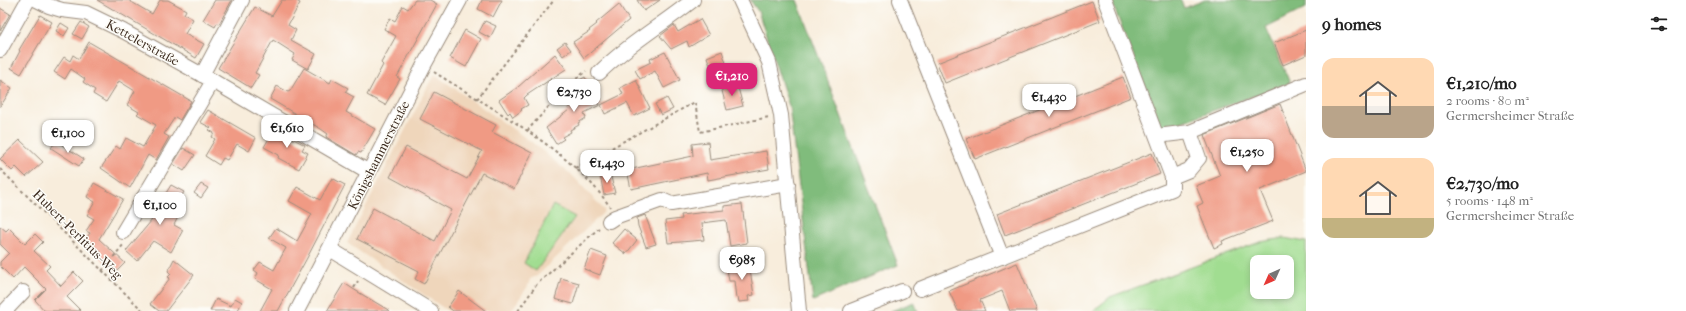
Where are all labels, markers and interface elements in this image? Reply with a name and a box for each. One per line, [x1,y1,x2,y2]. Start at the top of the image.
icon: filters [1648,13,1670,35]
text: 9 homes [1322,14,1381,34]
street label: Kettelerstraße [104,16,182,69]
pin: €1,210 [699,63,765,97]
text: €1,210 [715,68,749,83]
text: €1,210/mo [1446,73,1517,93]
icon: home [1354,74,1402,122]
pin: €2,730 [541,79,607,113]
text: €2,730 [556,84,592,99]
pin: €1,430 [1016,84,1082,118]
text: €1,430 [1031,89,1067,104]
text: 2 rooms · 80 m² [1446,93,1529,108]
street label: Königshammerstraße [344,98,413,212]
text: Germersheimer Straße [1446,108,1574,123]
pin: €1,610 [254,115,320,149]
pin: €1,100 [35,120,101,154]
text: €1,610 [270,120,304,135]
text: €1,100 [51,125,85,140]
pin: €1,250 [1214,139,1280,173]
text: €1,250 [1230,144,1264,159]
pin: €1,430 [574,150,640,184]
text: €1,430 [589,155,625,170]
text: €2,730/mo [1446,173,1519,193]
icon: home [1354,174,1402,222]
street label: Hubert-Perlitius-Weg [30,187,126,283]
pin: €1,100 [127,192,193,226]
text: 5 rooms · 148 m² [1446,193,1533,208]
text: €1,100 [143,197,177,212]
text: Germersheimer Straße [1446,208,1574,223]
pin: €985 [718,247,766,281]
text: €985 [729,252,755,267]
north arrow [1250,255,1294,299]
map controls [1250,255,1294,299]

